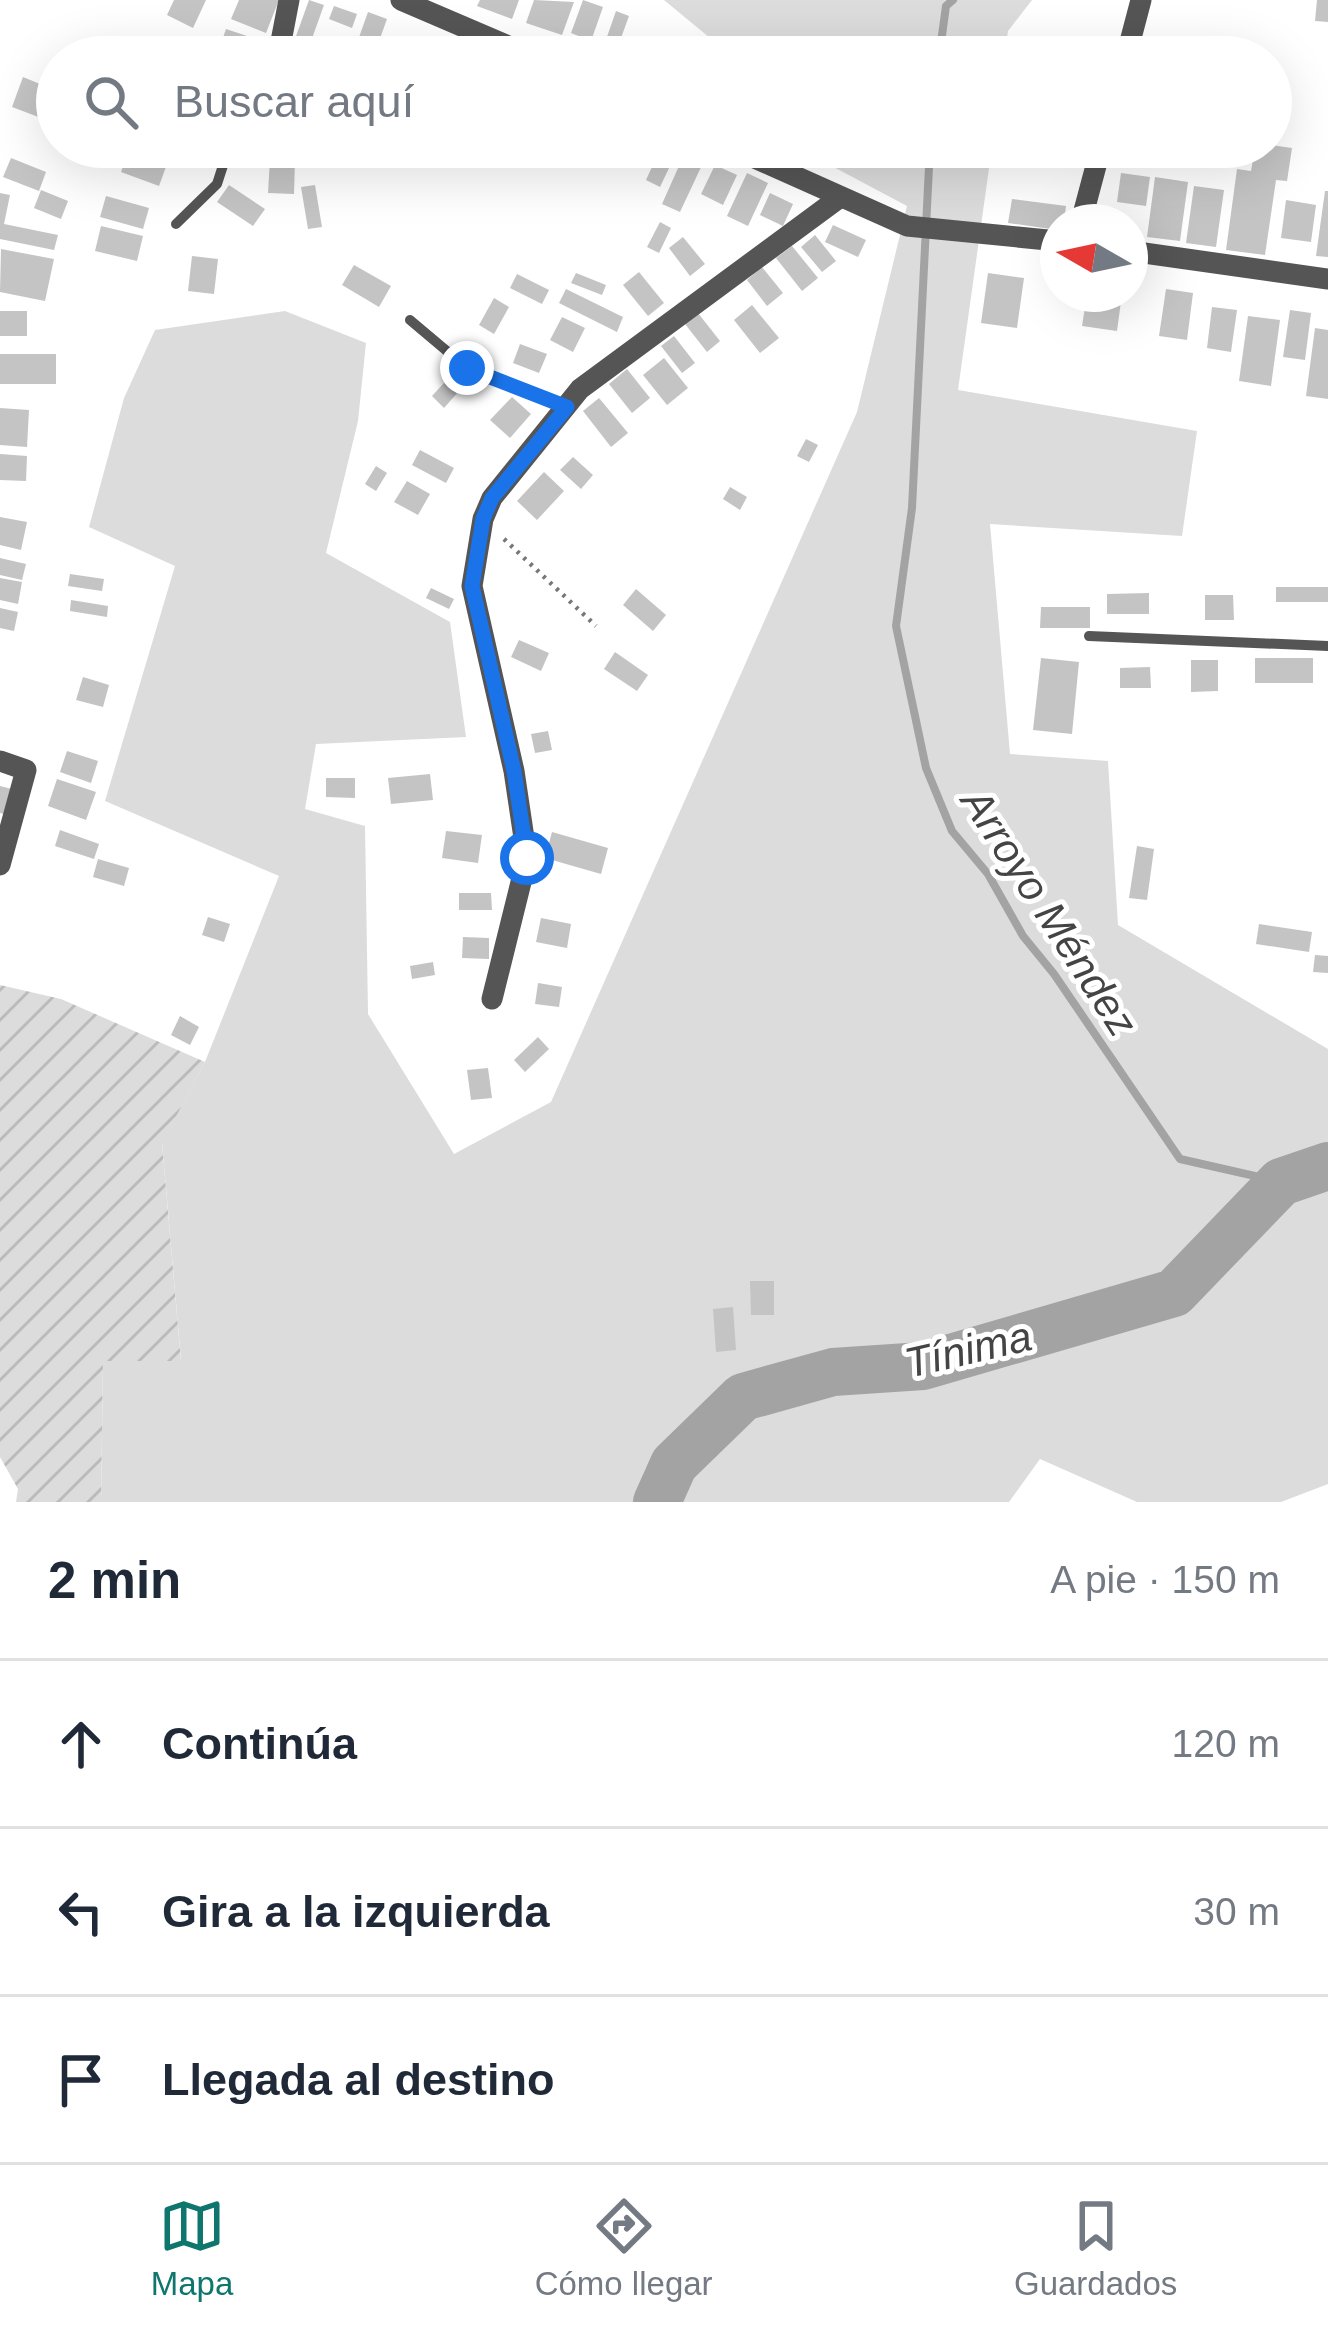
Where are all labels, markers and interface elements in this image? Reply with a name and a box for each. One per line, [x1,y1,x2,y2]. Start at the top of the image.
search box [36,36,1292,168]
icon: search [78,69,144,135]
text: Buscar aquí [174,76,414,127]
north arrow [1040,204,1148,312]
route end [440,341,494,395]
water label: Arroyo Méndez [951,778,1147,1044]
route start [500,831,554,885]
water label: Tínima [900,1312,1036,1387]
text: 2 min [48,1552,181,1609]
text: A pie · 150 m [1050,1558,1280,1601]
icon: ahead [48,1711,114,1777]
text: Continúa [162,1718,357,1769]
text: 120 m [1172,1722,1280,1765]
icon: left [48,1879,114,1945]
text: Gira a la izquierda [162,1886,550,1937]
text: 30 m [1193,1890,1280,1933]
icon: arrive [48,2047,114,2113]
text: Llegada al destino [162,2054,555,2105]
tab: Mapa [151,2193,233,2303]
tab: Cómo llegar [535,2193,713,2303]
tab: Guardados [1014,2193,1177,2303]

